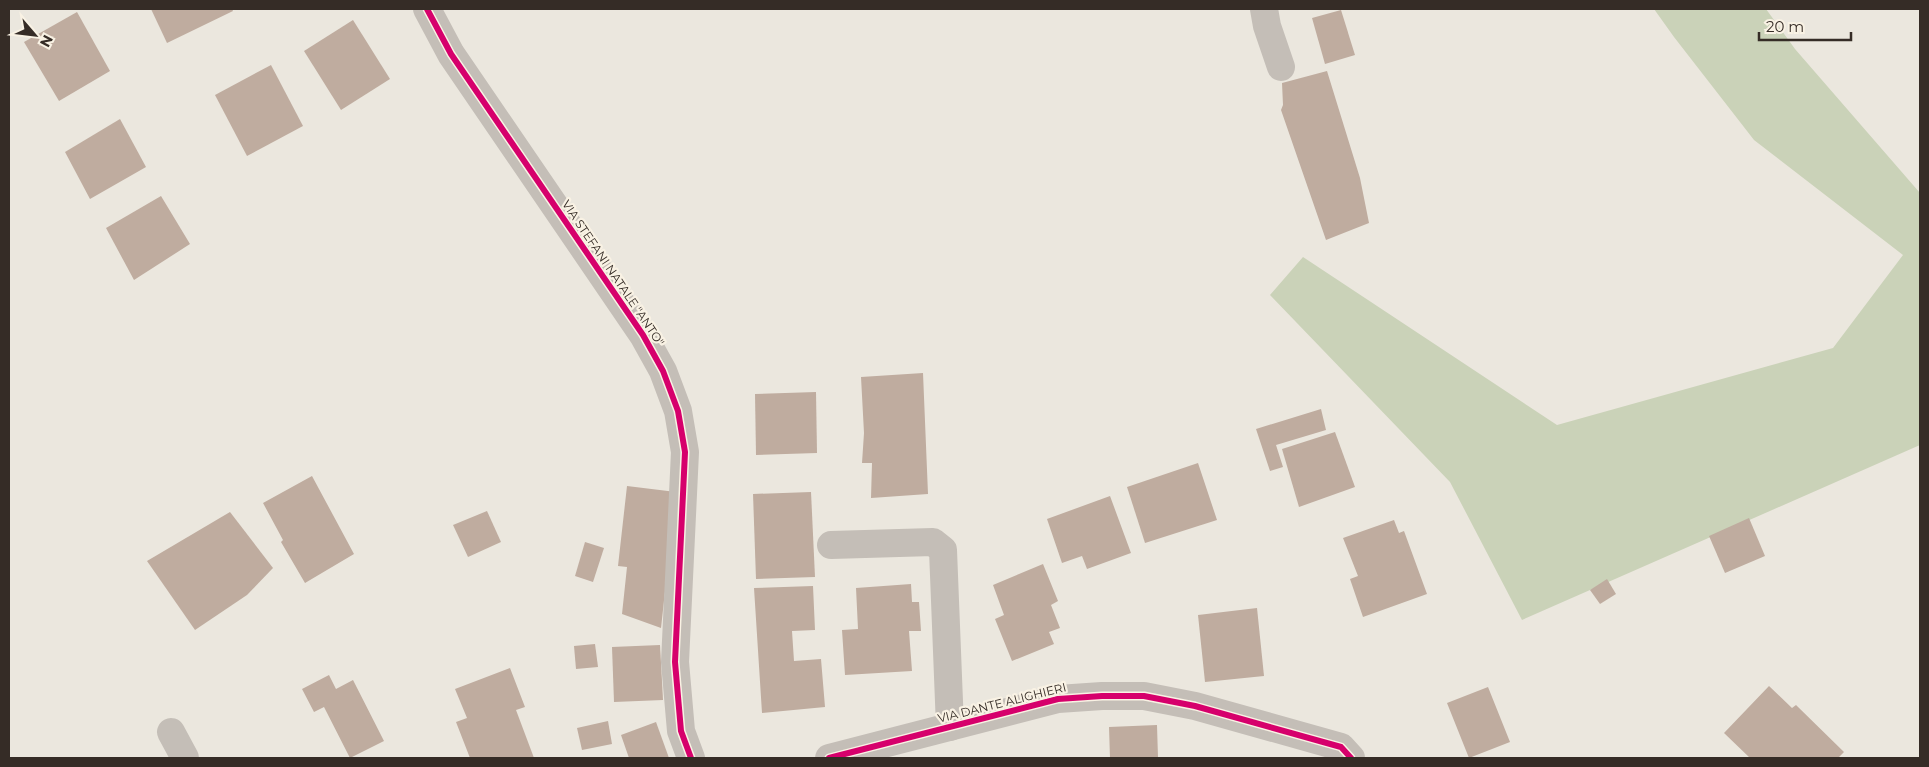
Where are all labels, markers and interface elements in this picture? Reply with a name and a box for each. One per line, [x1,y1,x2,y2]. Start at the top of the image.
north arrow [10,10,60,60]
scale bar [1759,10,1852,42]
text: 20 m [1766,17,1804,36]
text: N [36,32,57,50]
street label: VIA STEFANI NATALE "ANTO" [559,197,668,349]
street label: VIA DANTE ALIGHIERI [936,679,1068,726]

